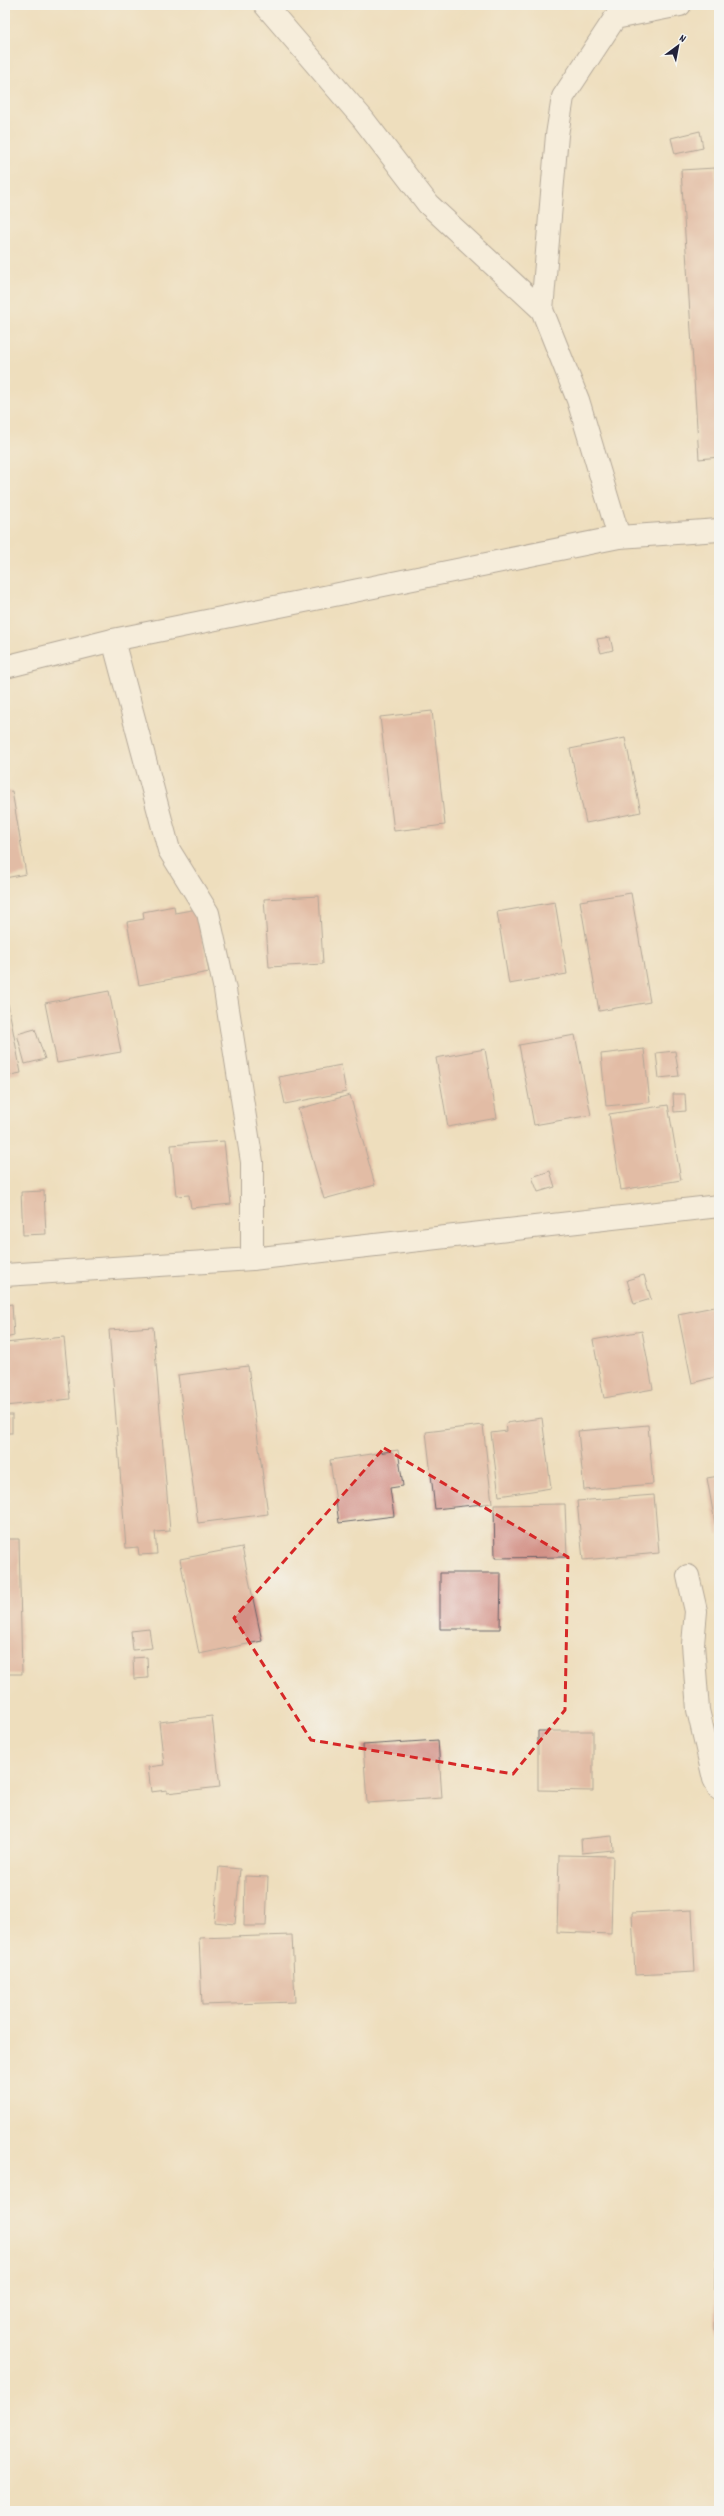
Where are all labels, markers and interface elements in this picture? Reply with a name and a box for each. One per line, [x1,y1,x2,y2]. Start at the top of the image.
north arrow [658,26,698,66]
text: N [676,31,689,48]

